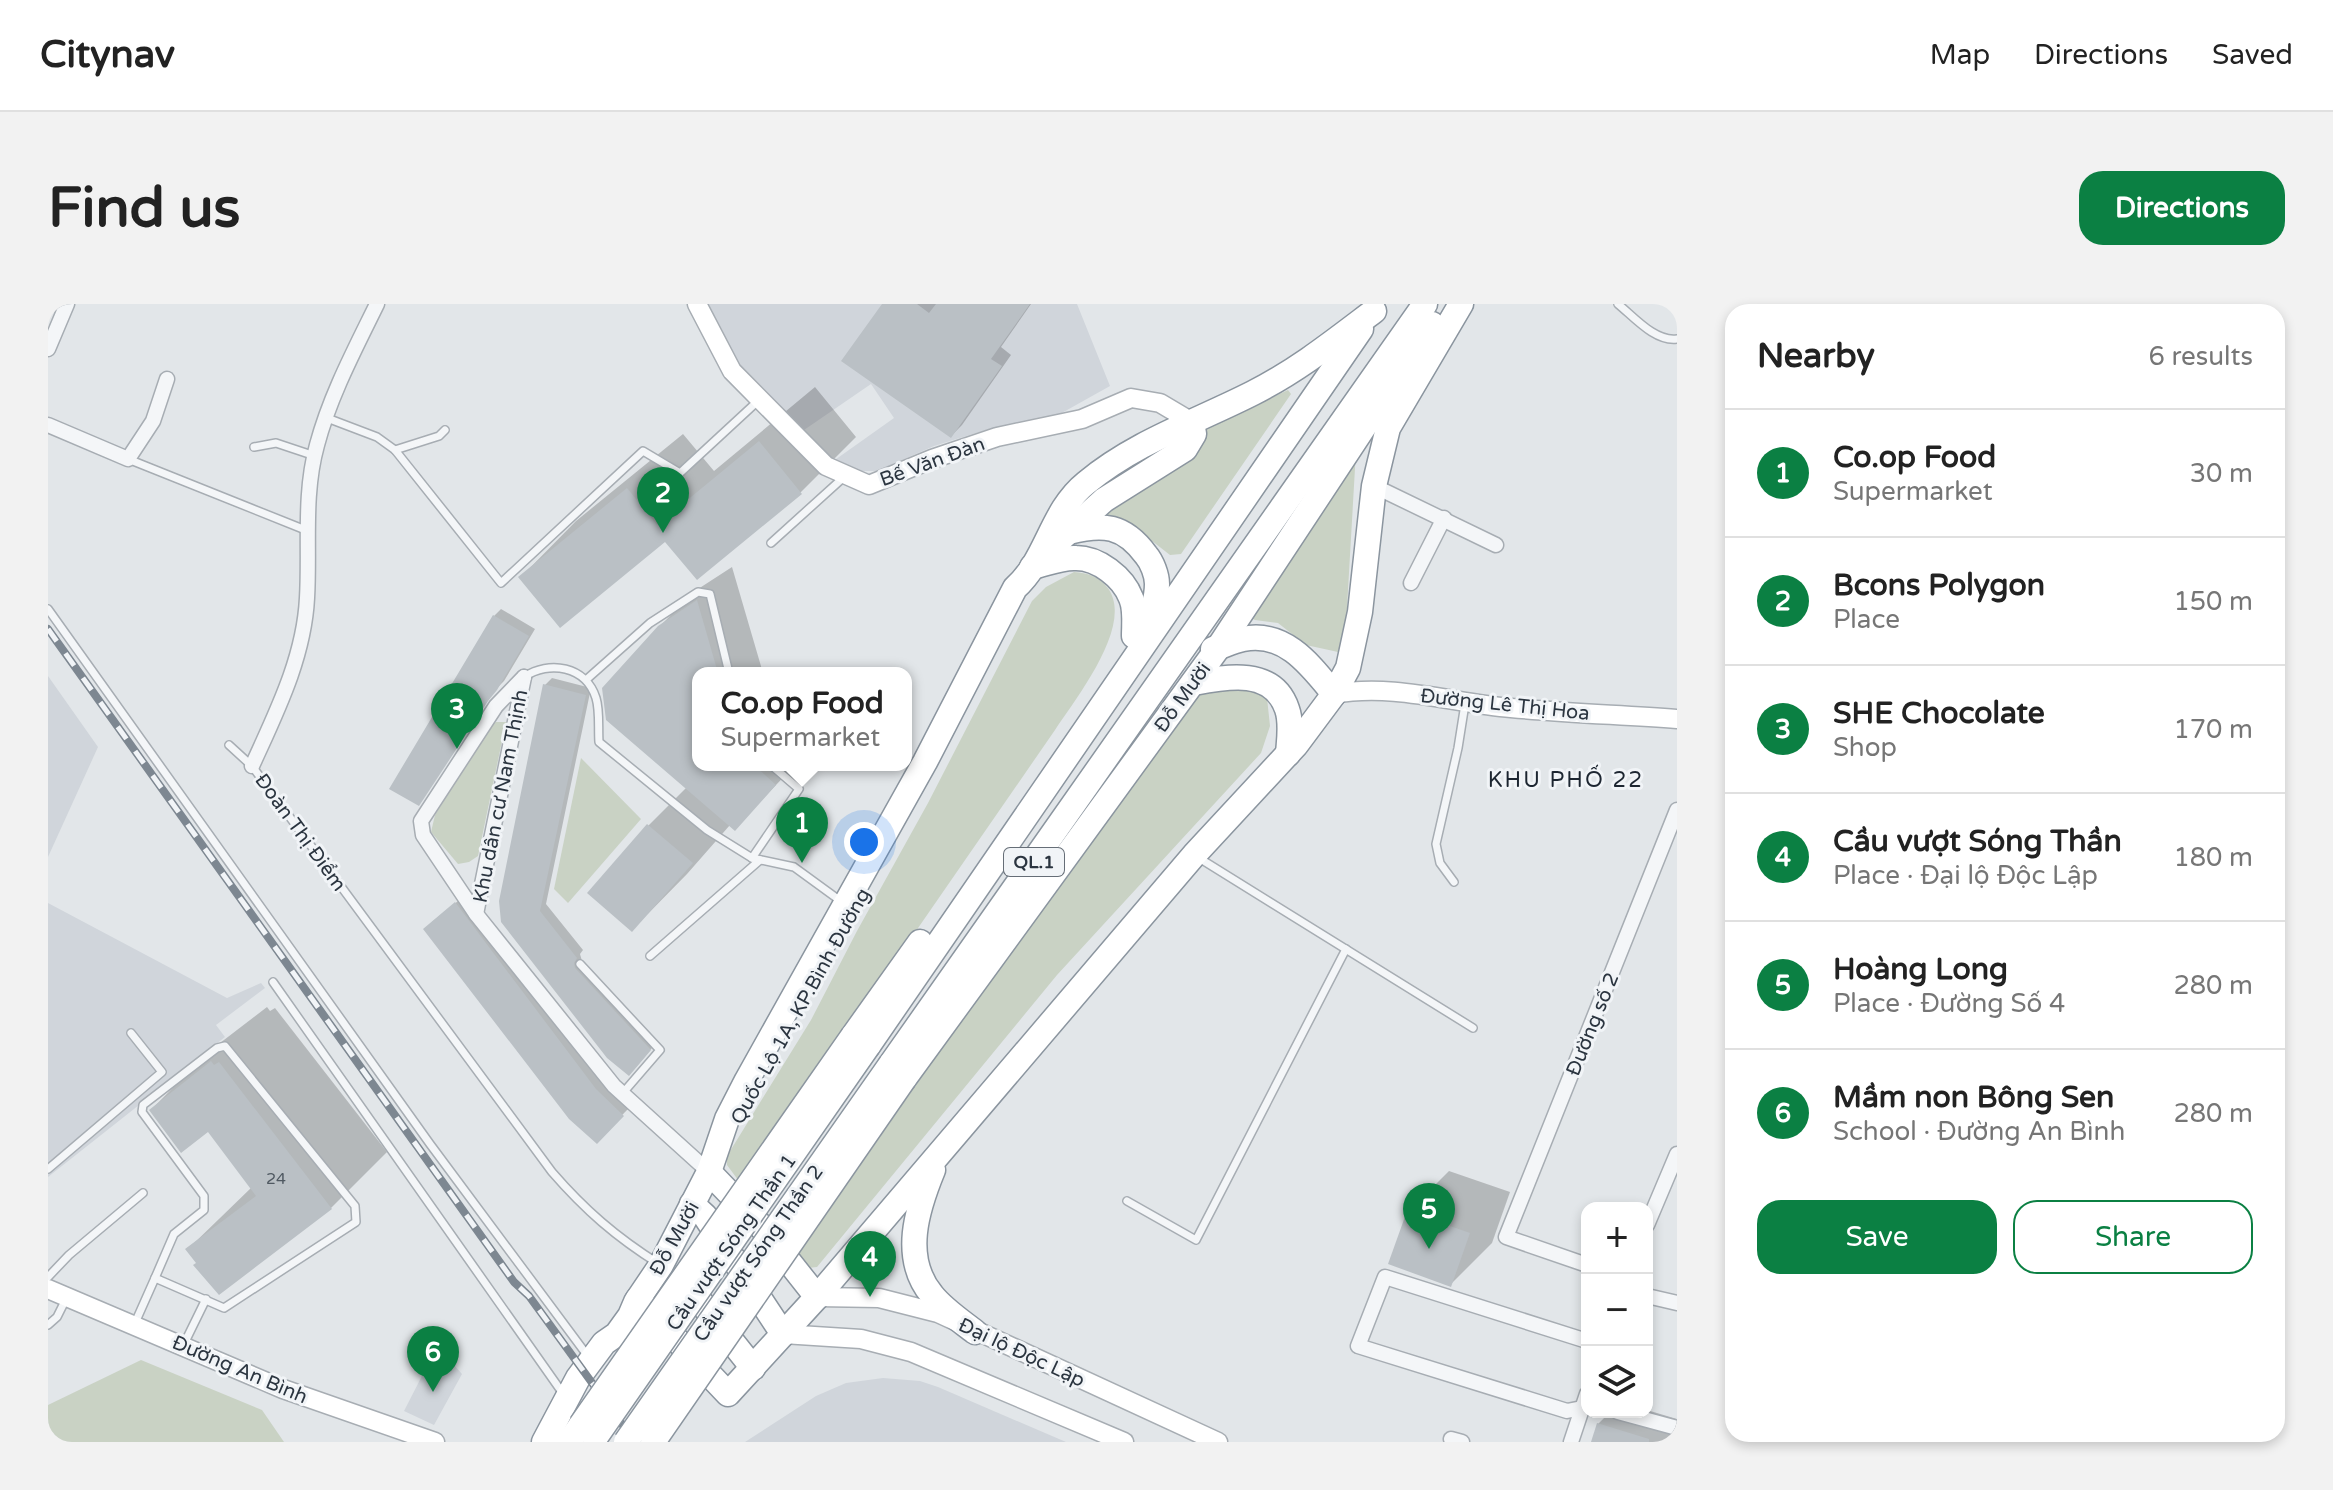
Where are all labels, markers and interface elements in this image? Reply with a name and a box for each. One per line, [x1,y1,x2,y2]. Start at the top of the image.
text: Citynav [40,32,175,78]
text: Map [1930,38,1990,72]
text: Directions [2034,38,2168,72]
text: Saved [2212,38,2293,72]
button: Directions [2079,171,2285,245]
text: Find us [48,175,240,242]
text: Nearby [1757,336,1875,377]
text: 6 results [2148,341,2253,372]
street label: Bế Văn Đàn [877,432,988,492]
text: Co.op Food [1833,439,1996,476]
text: 1 [1775,458,1791,489]
text: 30 m [2190,458,2253,489]
pin: 2 [637,467,689,533]
text: Supermarket [1833,476,1993,507]
text: Bcons Polygon [1833,567,2045,604]
text: 2 [1775,586,1791,617]
text: 150 m [2173,586,2253,617]
text: Place [1833,604,1900,635]
street label: Đỗ Mười [1149,658,1216,737]
popup [692,667,912,771]
pin: 3 [431,683,483,749]
street label: Đường Lê Thị Hoa [1419,684,1591,726]
text: Co.op Food [720,685,884,722]
street label: Khu dân cư Nam Thịnh [469,687,533,905]
text: SHE Chocolate [1833,695,2045,732]
text: 3 [1775,714,1791,745]
text: 170 m [2173,714,2253,745]
text: Supermarket [720,722,880,753]
text: Shop [1833,732,1897,763]
district label: KHU PHỐ 22 [1488,764,1644,793]
street label: Đoàn Thị Điểm [249,769,351,896]
pin: 1 [776,797,828,863]
your location [844,822,884,862]
text: Cầu vượt Sóng Thần [1833,823,2122,860]
text: 4 [1775,842,1791,873]
text: 180 m [2173,842,2253,873]
road number: QL.1 [1004,848,1064,876]
text: Place · Đại lộ Độc Lập [1833,860,2098,891]
street label: Quốc Lộ 1A, KP.Bình Đường [726,884,876,1129]
text: Hoàng Long [1833,951,2008,988]
street label: Đường số 2 [1561,969,1624,1079]
text: 5 [1775,970,1791,1001]
text: 280 m [2173,970,2253,1001]
text: Place · Đường Số 4 [1833,988,2065,1019]
text: Mầm non Bông Sen [1833,1079,2114,1116]
text: 6 [1775,1098,1791,1129]
text: 280 m [2173,1098,2253,1129]
text: School · Đường An Bình [1833,1116,2125,1147]
street label: Cầu vượt Sóng Thần 1 [662,1150,802,1336]
street label: Cầu vượt Sóng Thần 2 [689,1161,829,1347]
house number: 24 [266,1169,286,1189]
pin: 5 [1403,1183,1455,1249]
street label: Đỗ Mười [645,1197,705,1280]
button: Save [1757,1200,1997,1274]
button: Share [2013,1200,2253,1274]
map controls [1581,1202,1653,1418]
button: + [1581,1202,1653,1274]
pin: 4 [844,1231,896,1297]
button: − [1581,1274,1653,1346]
street label: Đại lộ Độc Lập [955,1313,1089,1393]
pin: 6 [407,1326,459,1392]
street label: Đường An Bình [168,1331,311,1409]
button: layers [1581,1346,1653,1418]

